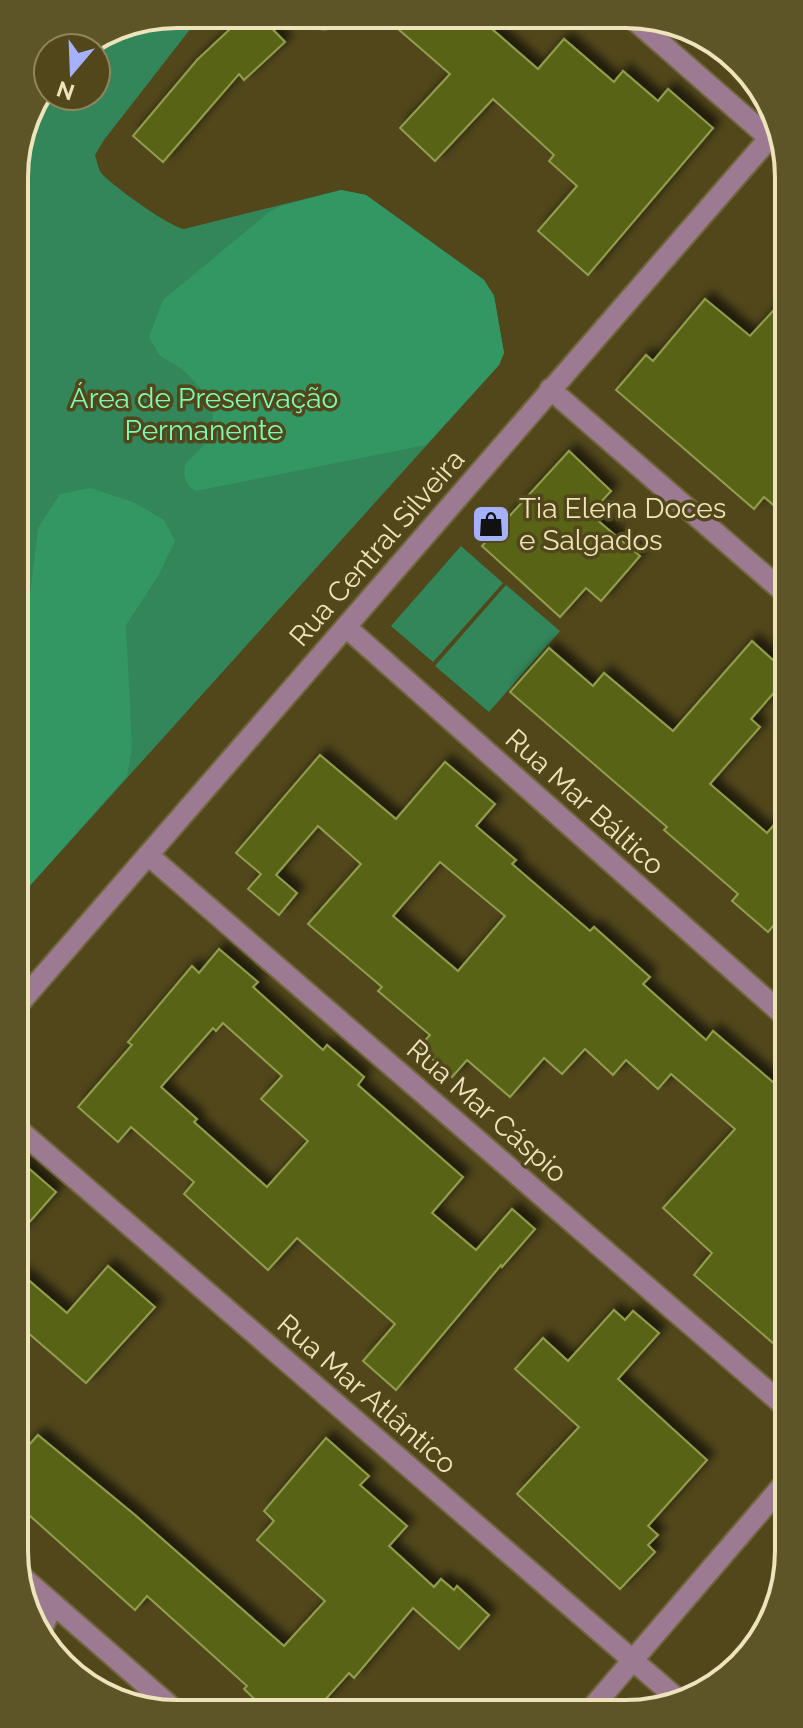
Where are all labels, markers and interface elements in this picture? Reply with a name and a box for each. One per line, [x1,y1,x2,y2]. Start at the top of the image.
north arrow [32,32,112,112]
text: N [53,76,78,106]
park label: Área de Preservação Permanente [70,382,338,447]
street label: Rua Central Silveira [283,443,471,653]
place label: Tia Elena Doces e Salgados [519,492,726,557]
shop icon: Tia Elena Doces e Salgados [470,503,512,545]
street label: Rua Mar Báltico [499,722,671,882]
street label: Rua Mar Cáspio [400,1033,574,1189]
street label: Rua Mar Atlântico [271,1307,463,1481]

